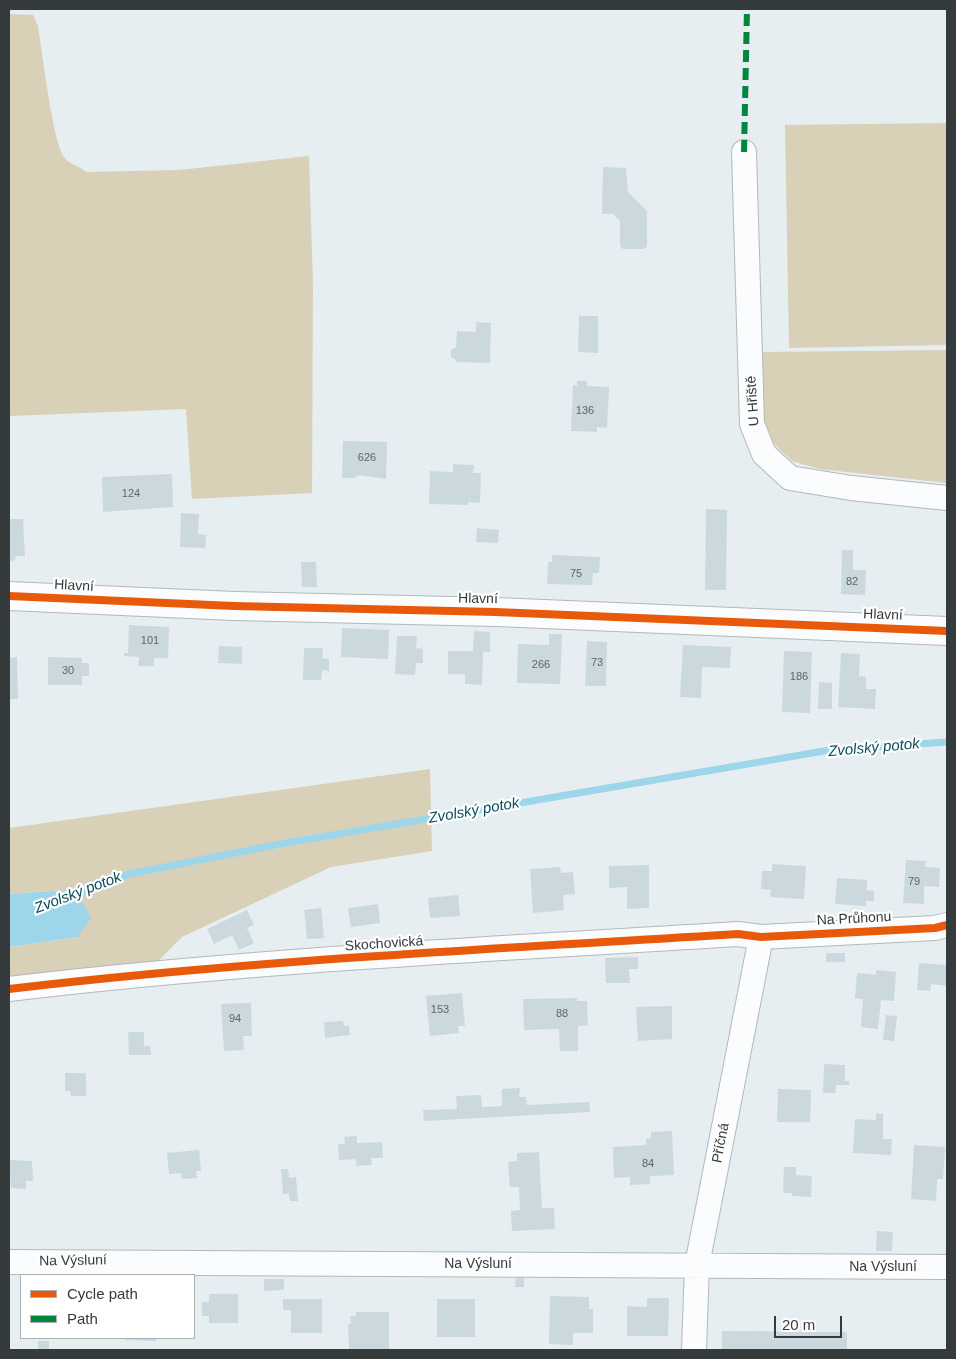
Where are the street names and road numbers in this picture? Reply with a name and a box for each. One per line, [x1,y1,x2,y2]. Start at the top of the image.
street label: U Hřiště [743,375,763,427]
street label: Hlavní [54,577,94,595]
street label: Hlavní [458,590,498,608]
street label: Hlavní [863,606,903,624]
street label: Na Průhonu [816,909,892,929]
street label: Skochovická [344,933,424,955]
street label: Příčná [709,1122,733,1164]
street label: Na Výsluní [39,1252,107,1270]
street label: Na Výsluní [444,1256,512,1272]
street label: Na Výsluní [849,1259,917,1275]

